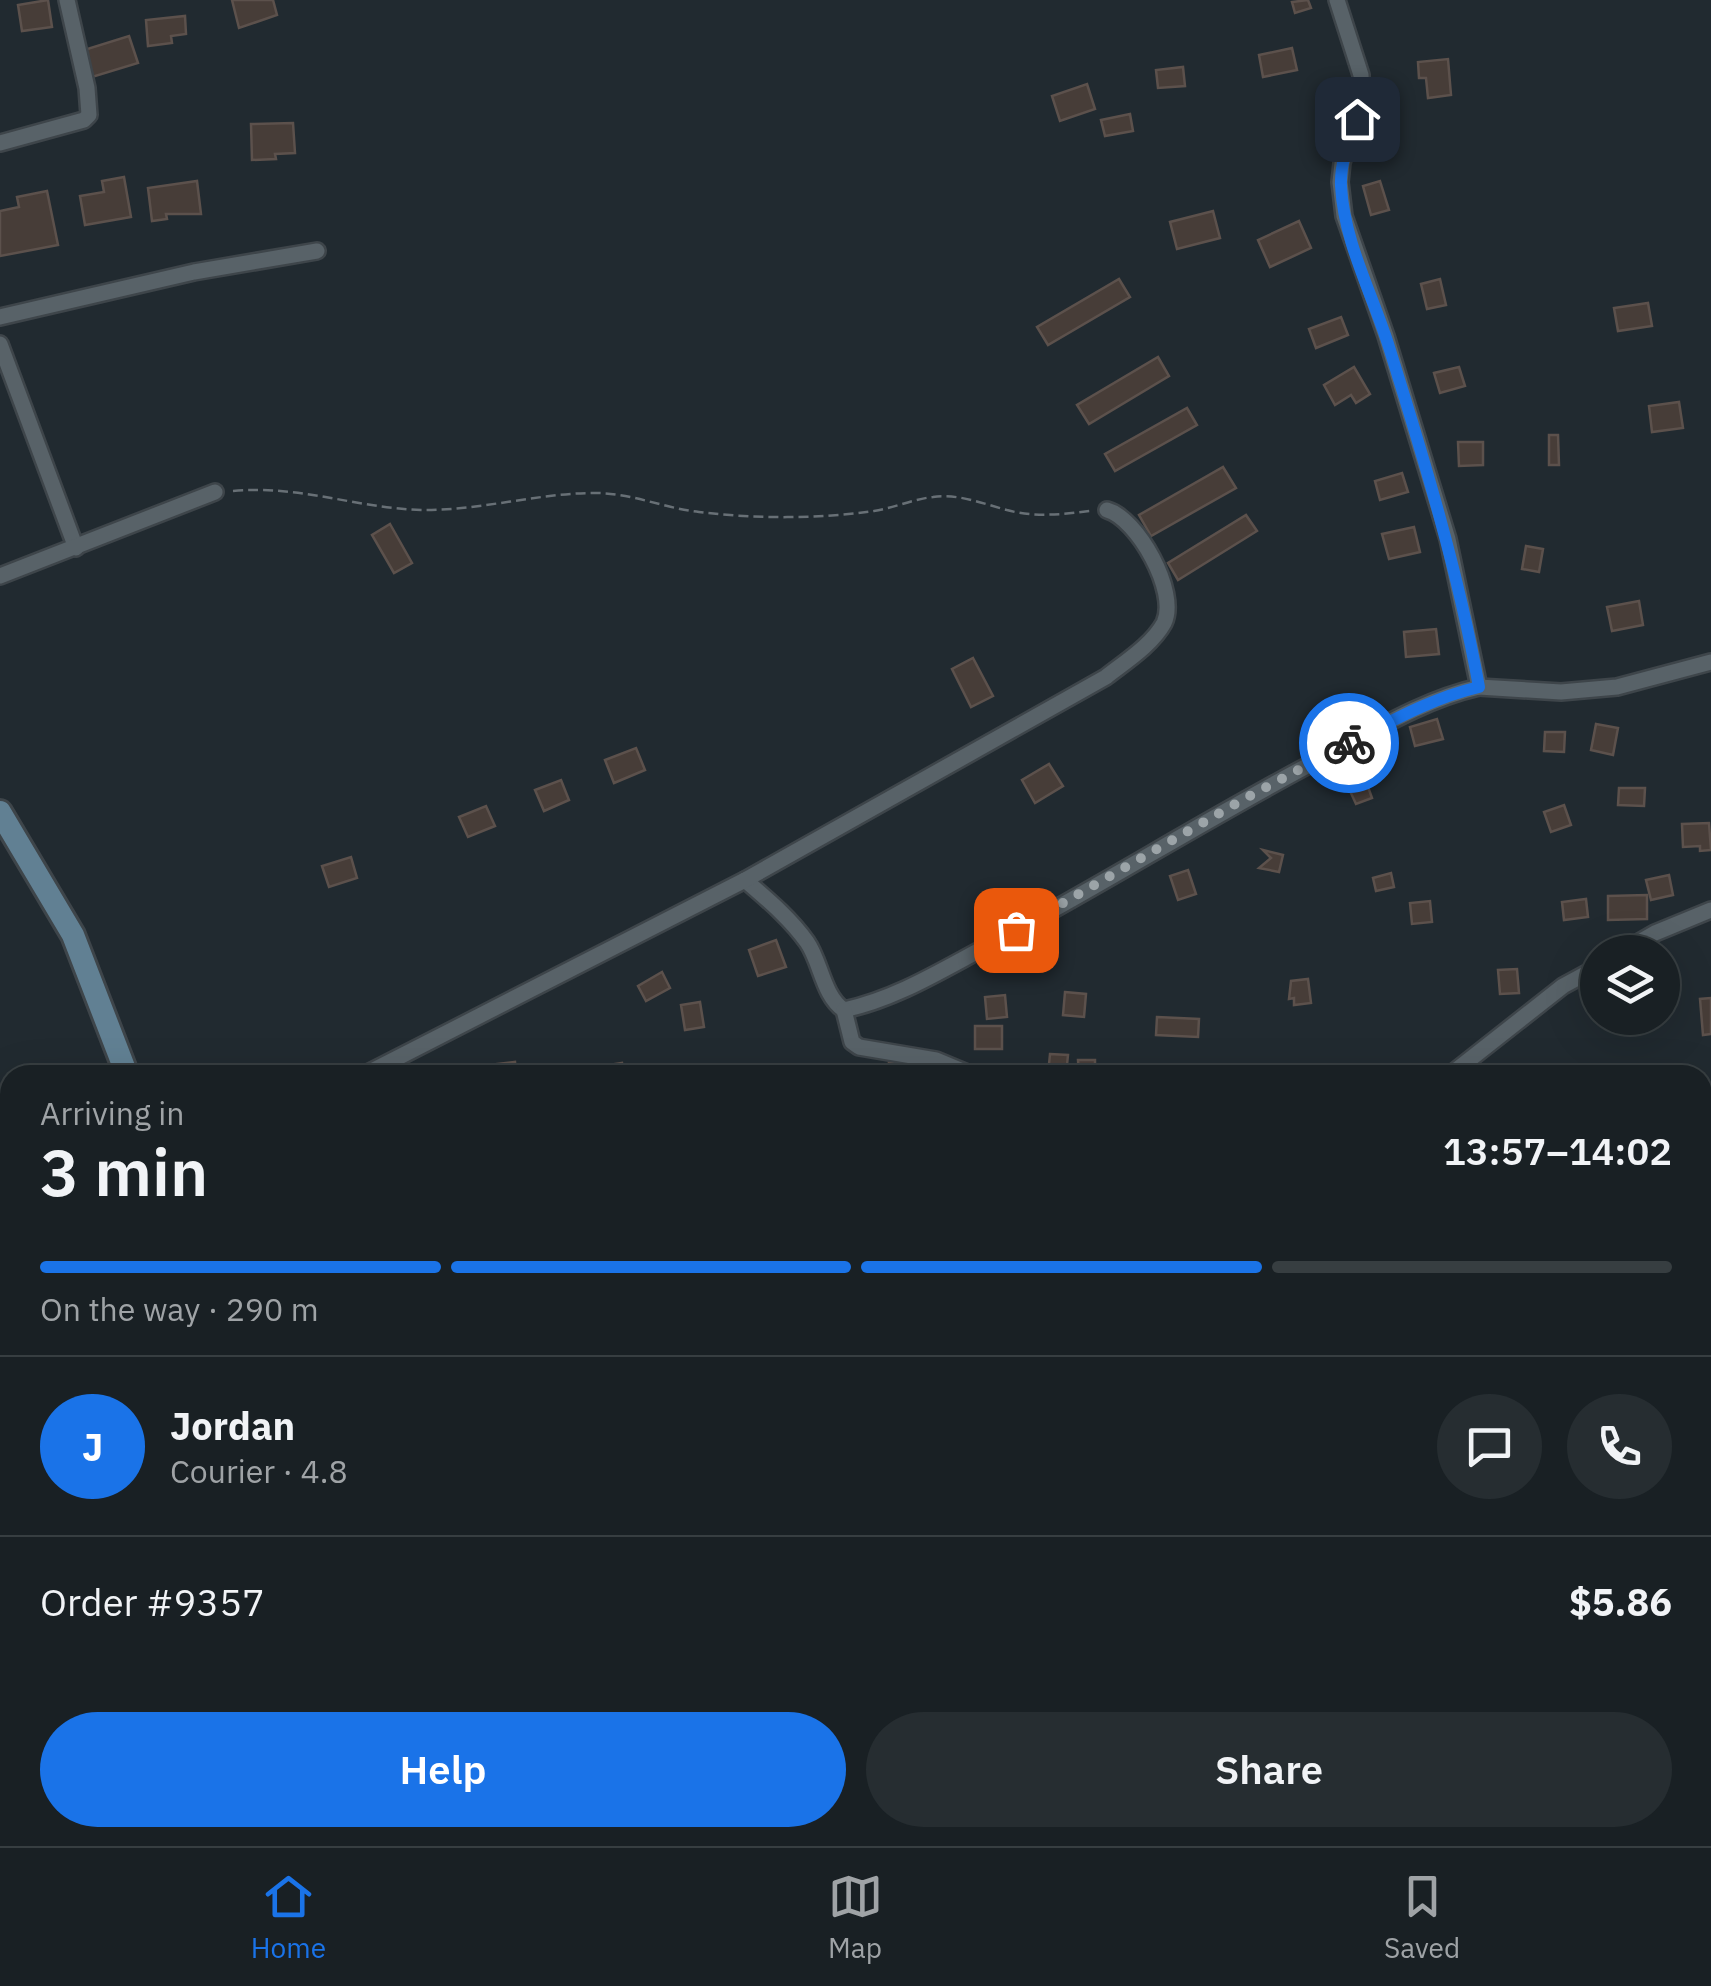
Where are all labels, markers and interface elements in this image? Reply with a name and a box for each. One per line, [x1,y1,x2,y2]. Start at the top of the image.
pin [1315,77,1400,162]
icon: home [1330,92,1385,147]
courier [1299,693,1399,793]
icon: bike [1322,716,1377,771]
pin [974,888,1059,973]
icon: bag [989,903,1044,958]
map controls [1580,935,1680,1035]
button: layers [1580,935,1680,1035]
text: Arriving in [40,1092,185,1134]
text: 13:57–14:02 [1443,1126,1672,1175]
text: 3 min [40,1129,208,1214]
text: On the way · 290 m [40,1288,319,1330]
button: chat [1437,1394,1542,1499]
button: phone [1567,1394,1672,1499]
text: Jordan [170,1401,295,1450]
text: J [82,1422,103,1471]
text: Courier · 4.8 [170,1450,348,1492]
text: Order #9357 [40,1577,265,1626]
text: $5.86 [1569,1577,1672,1626]
button: Help [40,1712,846,1827]
button: Share [866,1712,1672,1827]
tab: Home [251,1869,326,1966]
tab: Map [828,1869,883,1966]
tab: Saved [1384,1869,1460,1966]

